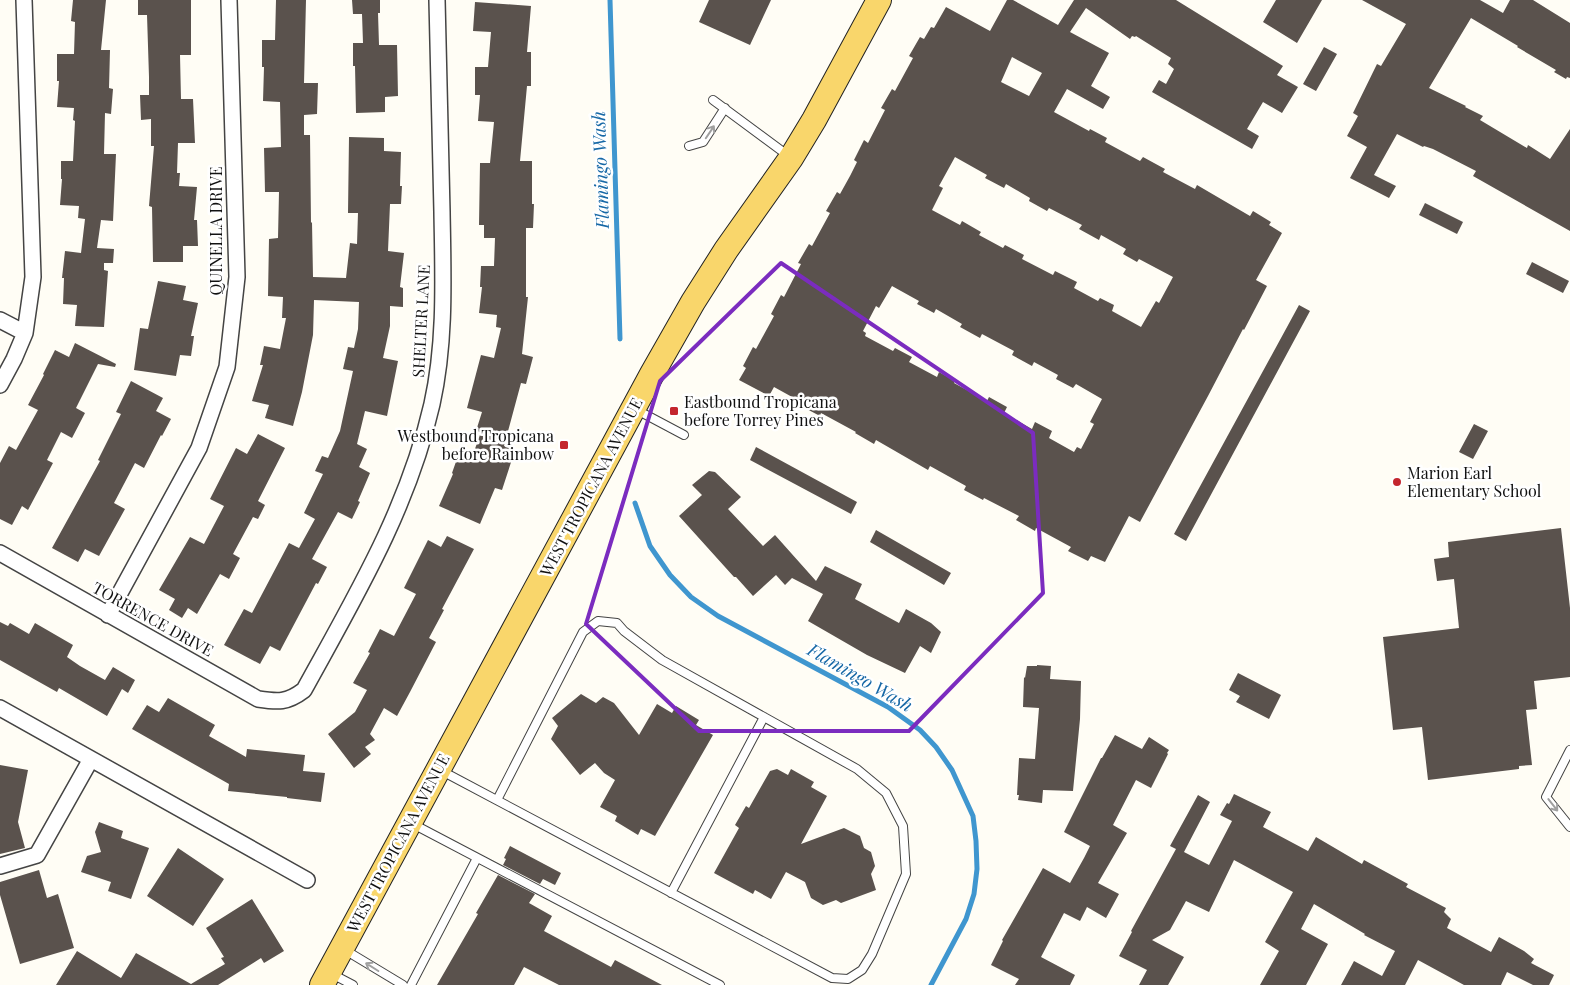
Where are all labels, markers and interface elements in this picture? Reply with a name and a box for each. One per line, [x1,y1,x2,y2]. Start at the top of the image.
water label: Flamingo Wash [586,111,614,230]
one-way arrow [705,125,715,139]
street label: QUINELLA DRIVE [205,166,226,296]
street label: SHELTER LANE [407,264,434,378]
place label: Eastbound Tropicana before Torrey Pines [684,391,837,430]
street label: WEST TROPICANA AVENUE [534,394,647,581]
marker: Eastbound Tropicana before Torrey Pines [668,405,680,417]
place label: Westbound Tropicana before Rainbow [396,425,555,464]
marker: Westbound Tropicana before Rainbow [558,439,570,451]
place label: Marion Earl Elementary School [1407,462,1542,501]
marker: Marion Earl Elementary School [1391,476,1403,488]
street label: TORRENCE DRIVE [89,577,217,660]
water label: Flamingo Wash [803,637,917,717]
street label: WEST TROPICANA AVENUE [341,750,454,937]
one-way arrow [1547,798,1558,811]
one-way arrow [366,961,380,971]

